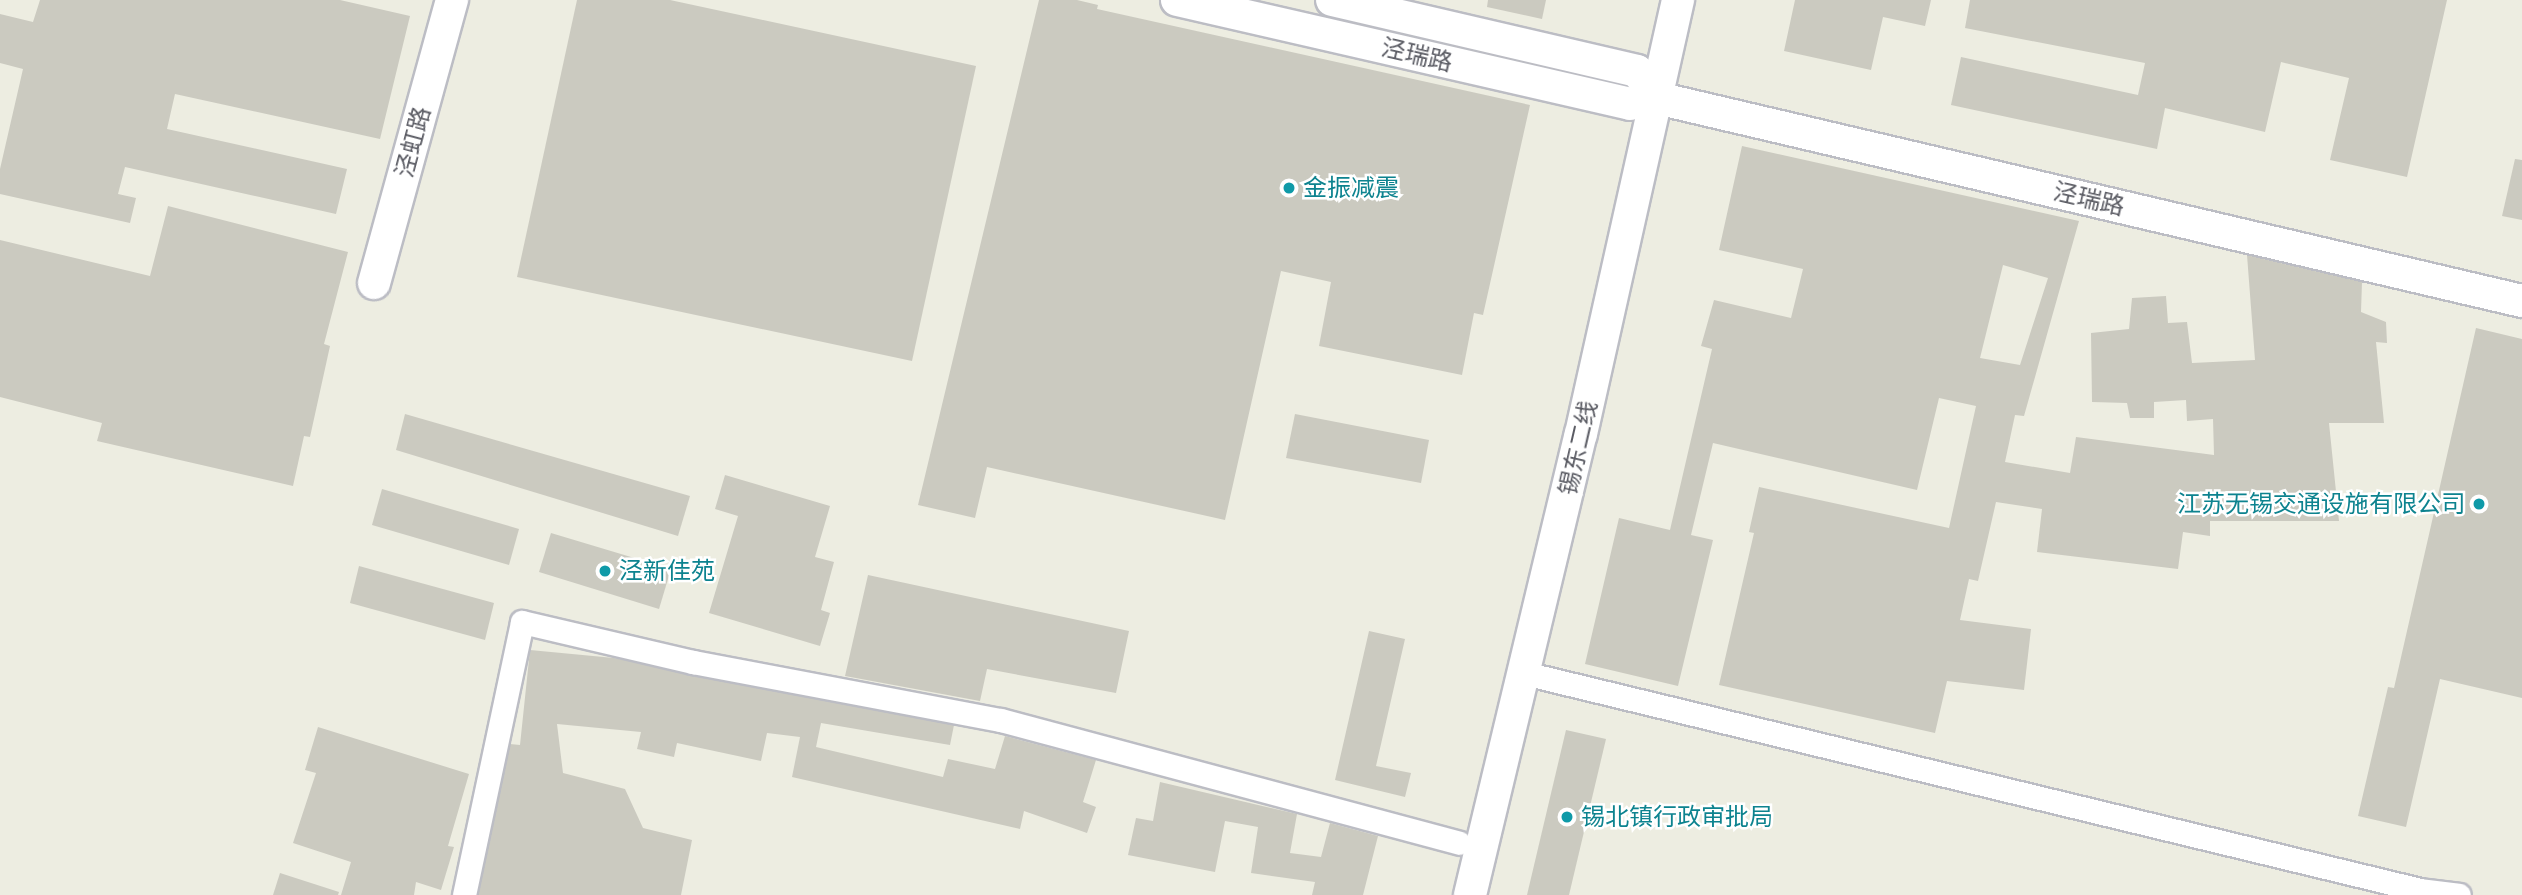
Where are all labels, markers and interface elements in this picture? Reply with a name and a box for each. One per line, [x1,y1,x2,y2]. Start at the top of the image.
street label: 泾瑞路 [1379,33,1455,77]
street label: 泾虹路 [390,103,436,181]
place label: 金振减震 [1303,174,1399,202]
street label: 泾瑞路 [2051,177,2127,221]
marker: 金振减震 [1281,180,1297,196]
street label: 锡东二线 [1553,398,1603,498]
place label: 江苏无锡交通设施有限公司 [2177,490,2465,518]
marker: 江苏无锡交通设施有限公司 [2471,496,2487,512]
place label: 泾新佳苑 [619,557,715,585]
marker: 泾新佳苑 [597,563,613,579]
place label: 锡北镇行政审批局 [1581,803,1773,831]
marker: 锡北镇行政审批局 [1559,809,1575,825]

